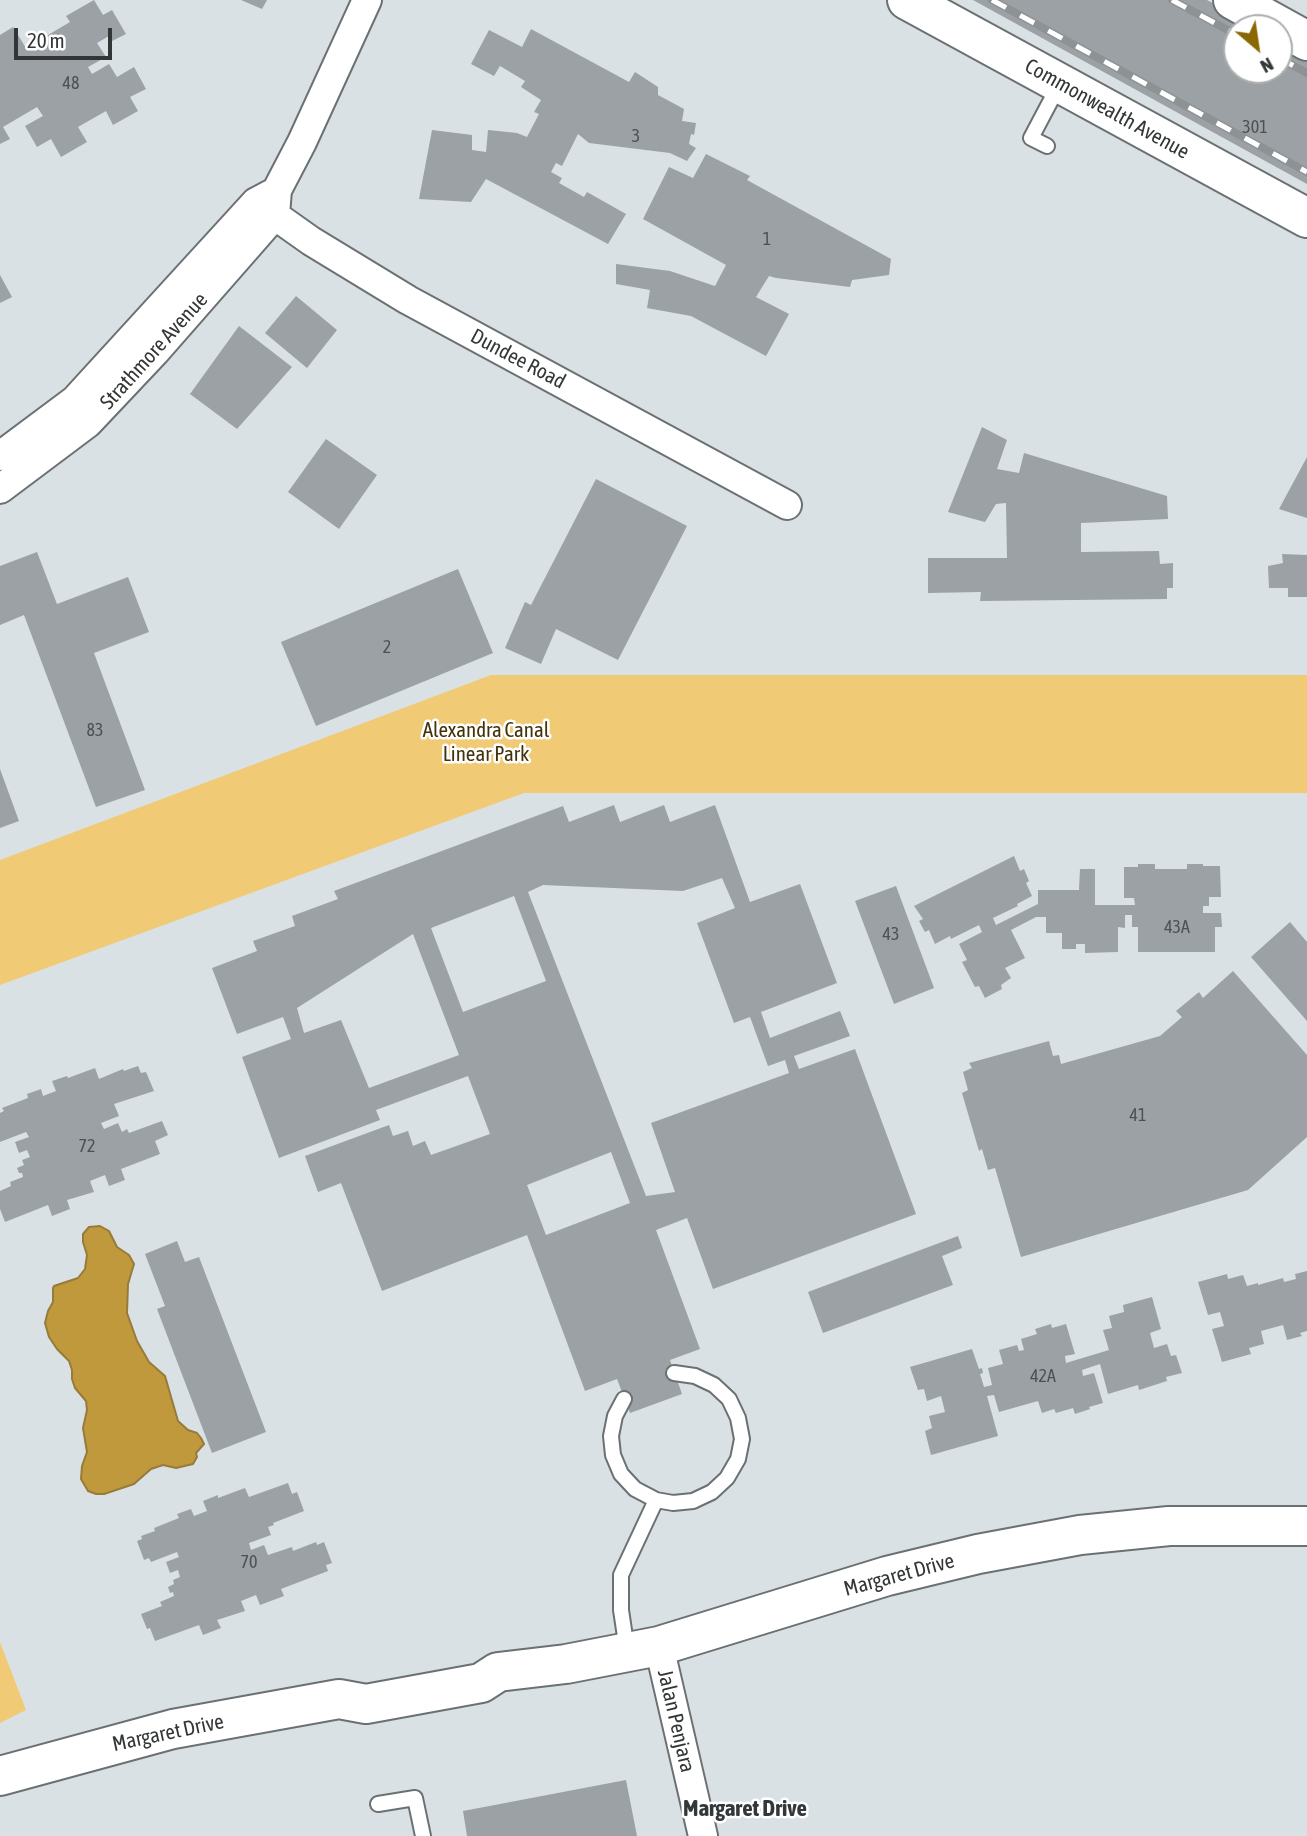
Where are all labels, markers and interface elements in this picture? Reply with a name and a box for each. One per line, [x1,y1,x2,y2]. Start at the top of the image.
scale bar [18,14,116,58]
north arrow [1223,14,1293,84]
text: 20 m [27,28,65,52]
street label: Commonwealth Avenue [1020,53,1194,165]
text: N [1257,53,1277,78]
house number: 48 [63,72,79,94]
house number: 301 [1242,116,1268,138]
house number: 3 [632,125,640,147]
house number: 1 [763,228,771,250]
street label: Strathmore Avenue [95,287,213,415]
street label: Dundee Road [466,323,570,395]
house number: 2 [383,636,391,658]
park label: Alexandra Canal Linear Park [423,717,549,767]
house number: 83 [87,719,103,741]
house number: 43A [1164,916,1190,938]
house number: 43 [883,923,899,945]
house number: 41 [1130,1104,1146,1126]
house number: 72 [79,1135,95,1157]
house number: 42A [1030,1365,1056,1387]
street label: Margaret Drive [841,1548,957,1602]
house number: 70 [241,1551,257,1573]
street label: Jalan Penjara [652,1667,700,1775]
street label: Margaret Drive [110,1709,226,1757]
district label: Margaret Drive [683,1795,807,1823]

